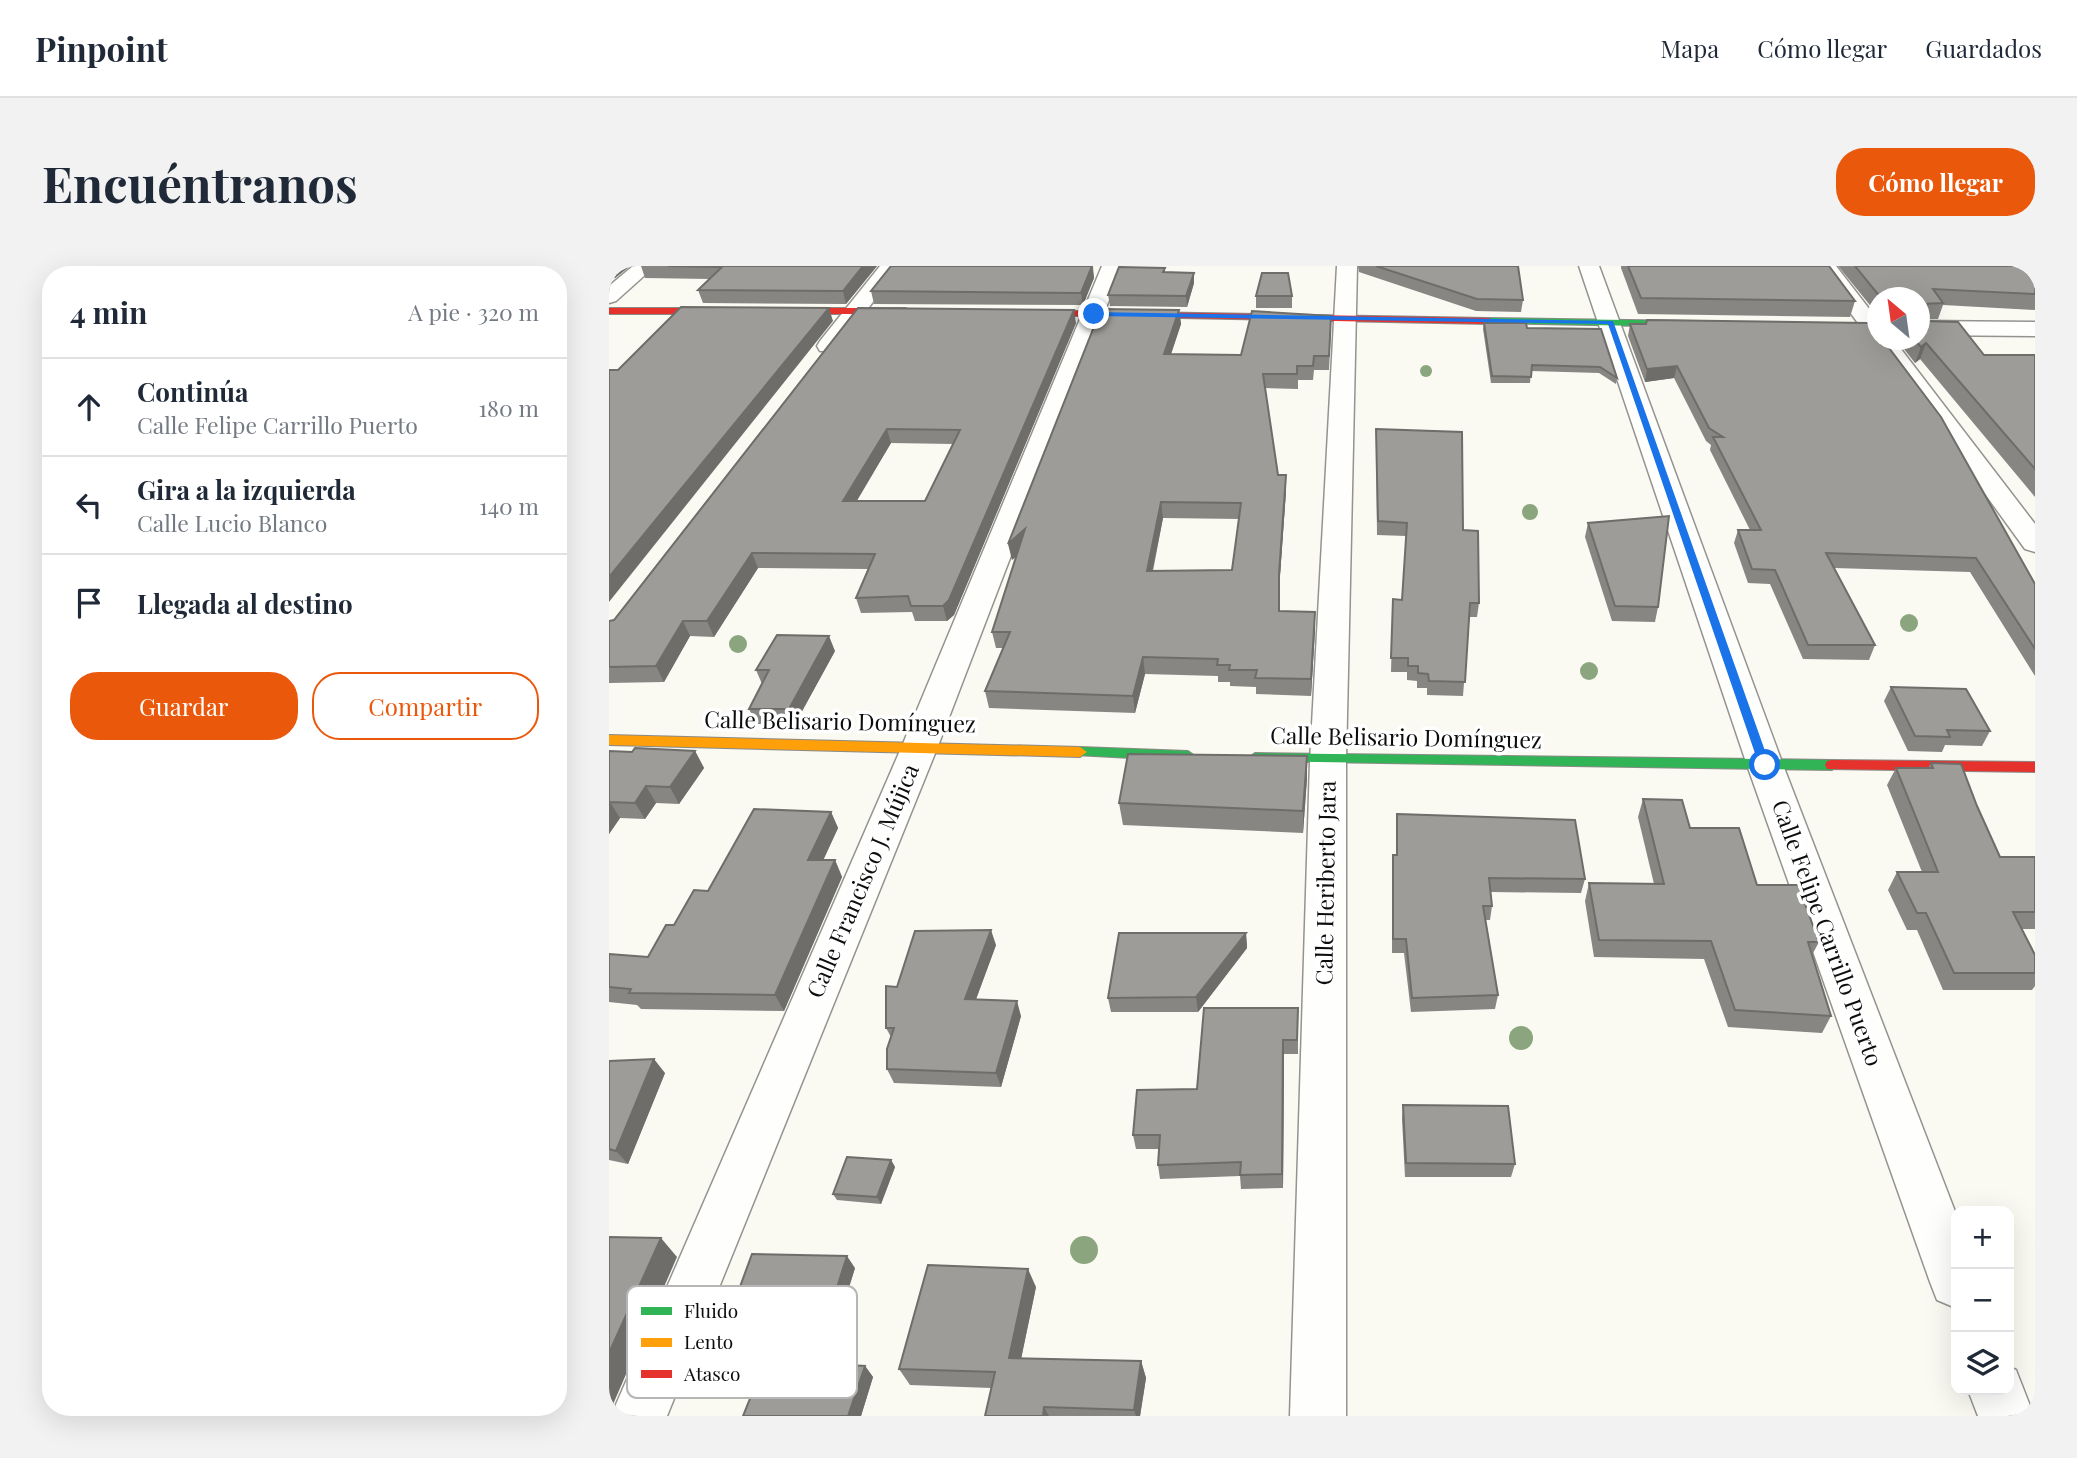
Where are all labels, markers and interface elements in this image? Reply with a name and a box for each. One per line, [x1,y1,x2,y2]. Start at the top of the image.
text: Pinpoint [35,26,168,70]
text: Mapa [1661,32,1719,64]
text: Cómo llegar [1757,32,1887,64]
text: Guardados [1925,32,2042,64]
button: Cómo llegar [1836,148,2035,216]
text: Encuéntranos [42,150,358,215]
north arrow [1867,287,1930,350]
text: 4 min [70,292,148,332]
text: A pie · 320 m [408,296,539,327]
route end [1078,298,1109,329]
text: Continúa [137,374,249,409]
icon: ahead [70,388,108,426]
text: 180 m [479,392,539,423]
text: Calle Felipe Carrillo Puerto [137,409,418,440]
text: Gira a la izquierda [137,472,356,507]
icon: left [70,486,108,524]
text: 140 m [479,490,539,521]
text: Calle Lucio Blanco [137,507,327,538]
icon: arrive [70,584,108,622]
text: Llegada al destino [137,586,353,621]
button: Guardar [70,672,298,740]
button: Compartir [312,672,539,740]
street label: Calle Belisario Domínguez [704,703,976,738]
street label: Calle Belisario Domínguez [1270,719,1542,754]
route start [1749,749,1780,780]
street label: Calle Francisco J. Mújica [798,758,925,1002]
street label: Calle Heriberto Jara [1307,780,1342,986]
street label: Calle Felipe Carrillo Puerto [1766,795,1891,1070]
map controls [1951,1206,2014,1395]
button: + [1951,1206,2014,1269]
button: − [1951,1269,2014,1332]
legend [627,1286,857,1398]
text: Fluido [684,1297,738,1323]
text: Lento [684,1328,733,1354]
button: layers [1951,1332,2014,1395]
text: Atasco [683,1360,740,1386]

